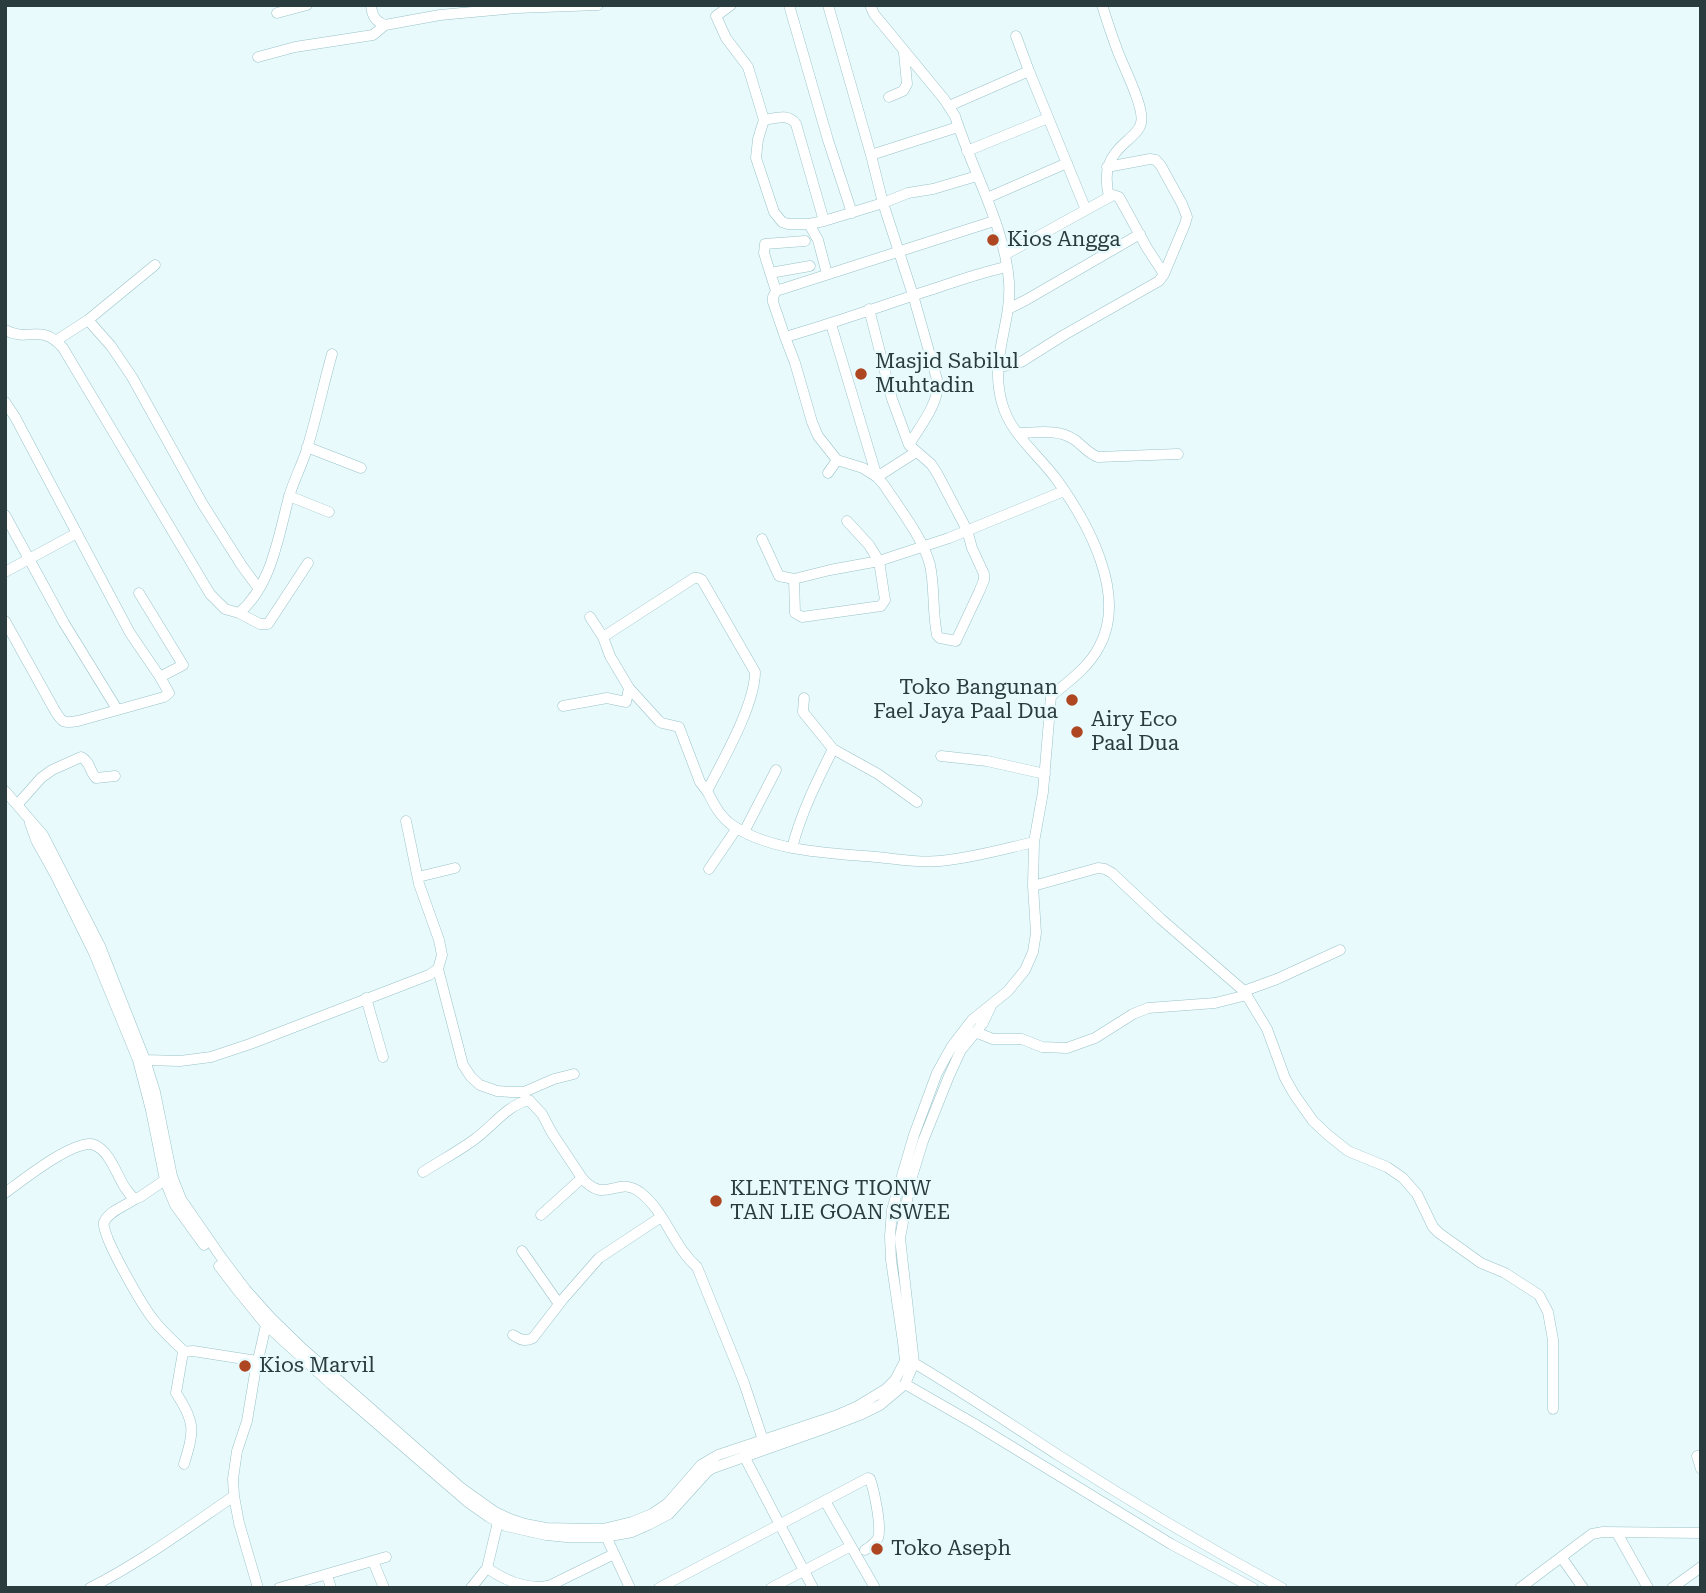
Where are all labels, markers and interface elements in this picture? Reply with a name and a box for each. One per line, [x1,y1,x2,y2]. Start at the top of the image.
place label: Kios Angga [1007,227,1121,253]
marker: Kios Angga [985,232,1001,248]
place label: Masjid Sabilul Muhtadin [875,349,1019,399]
marker: Masjid Sabilul Muhtadin [853,366,869,382]
place label: Toko Bangunan Fael Jaya Paal Dua [873,675,1058,725]
marker: Toko Bangunan Fael Jaya Paal Dua [1064,692,1080,708]
place label: Airy Eco Paal Dua [1091,707,1179,757]
marker: Airy Eco Paal Dua [1069,724,1085,740]
place label: KLENTENG TIONW TAN LIE GOAN SWEE [730,1176,950,1226]
marker: KLENTENG TIONW TAN LIE GOAN SWEE [708,1193,724,1209]
place label: Kios Marvil [259,1353,375,1379]
marker: Kios Marvil [237,1358,253,1374]
place label: Toko Aseph [891,1536,1011,1562]
marker: Toko Aseph [869,1541,885,1557]

